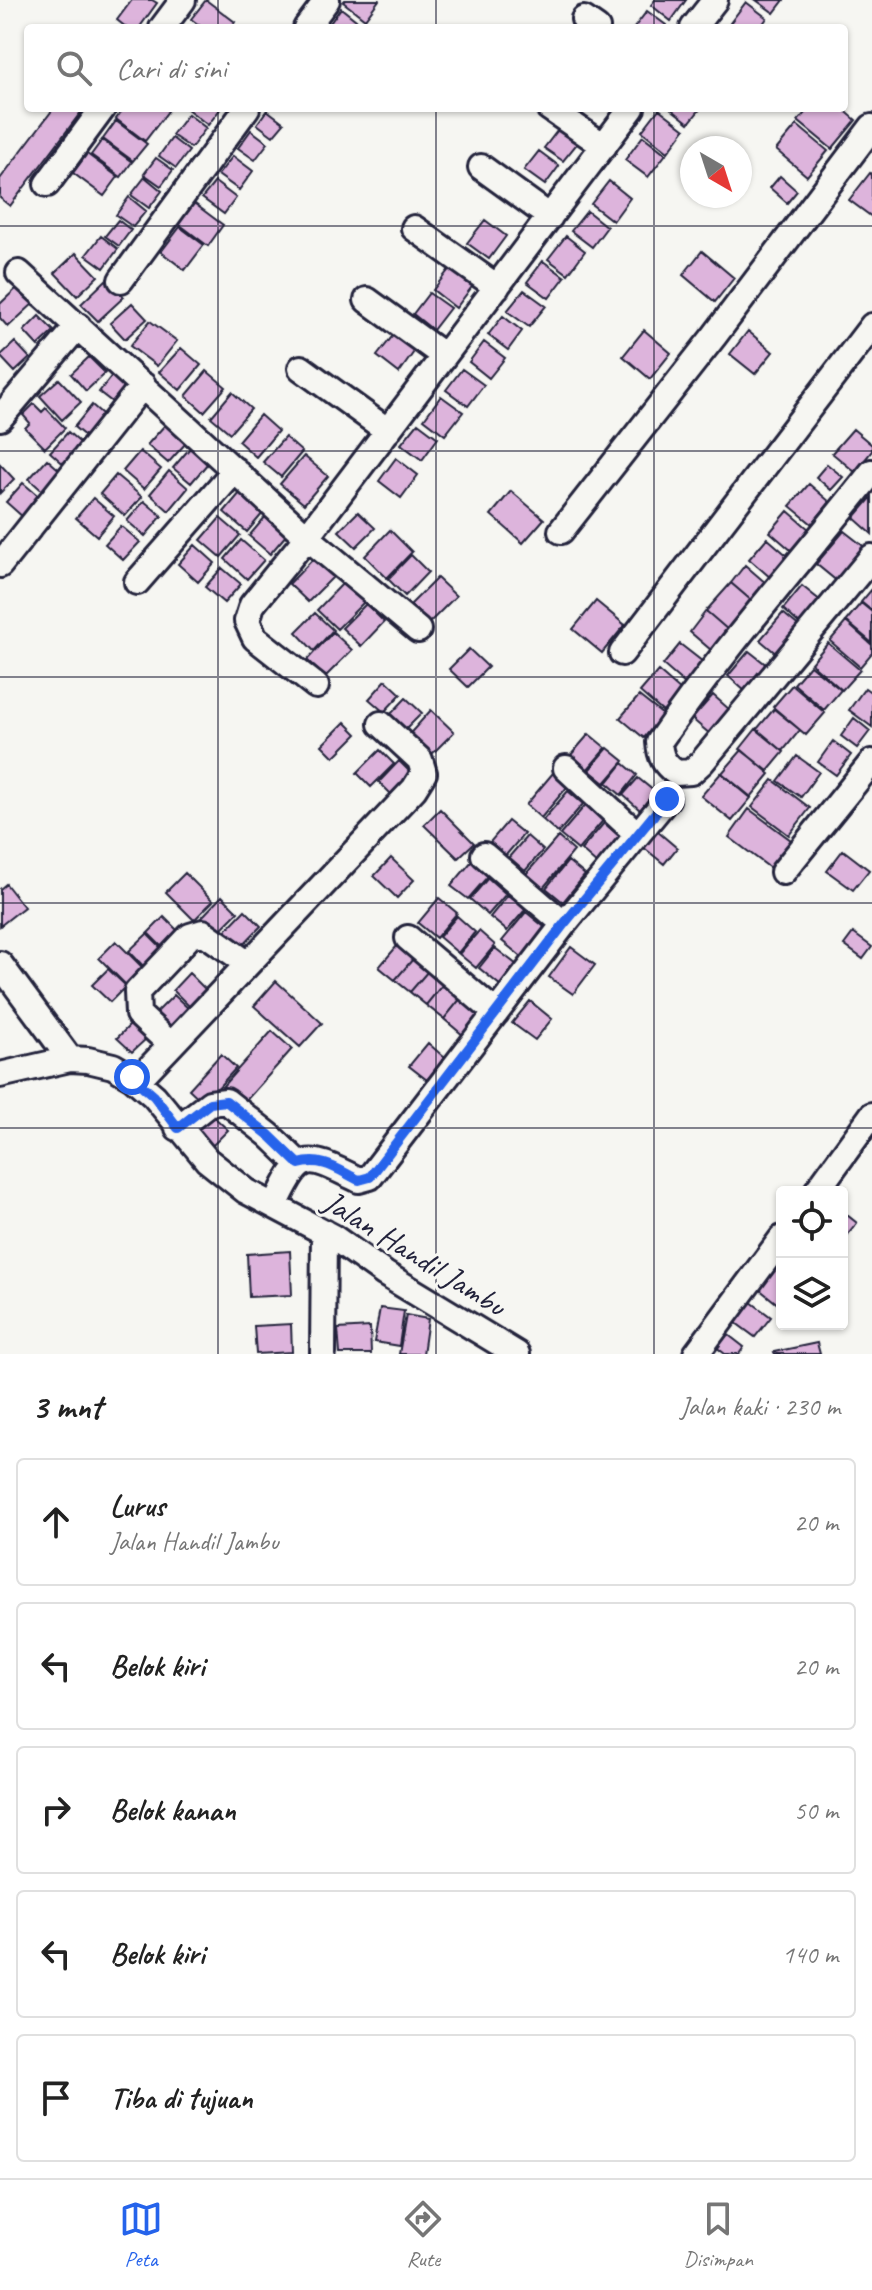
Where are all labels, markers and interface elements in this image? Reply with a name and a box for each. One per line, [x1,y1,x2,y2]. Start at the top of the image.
search box [24,24,848,112]
icon: search [52,46,96,90]
text: Cari di sini [116,49,227,87]
north arrow [680,136,752,208]
route end [649,781,685,817]
route start [114,1059,150,1095]
street label: Jalan Handil Jambu [314,1180,515,1327]
map controls [776,1186,848,1330]
button: locate [776,1186,848,1258]
button: layers [776,1258,848,1330]
text: 3 mnt [32,1385,102,1428]
text: Jalan kaki · 230 m [680,1390,840,1423]
text: Lurus [110,1487,165,1525]
icon: ahead [34,1500,78,1544]
text: 20 m [794,1506,838,1539]
text: Jalan Handil Jambu [110,1525,279,1558]
icon: left [34,1644,78,1688]
text: Belok kiri [110,1647,205,1685]
text: 20 m [794,1650,838,1683]
icon: right [34,1788,78,1832]
text: Belok kanan [110,1791,235,1829]
text: 50 m [794,1794,838,1827]
icon: left [34,1932,78,1976]
text: Belok kiri [110,1935,205,1973]
text: 140 m [782,1938,838,1971]
icon: arrive [34,2076,78,2120]
text: Tiba di tujuan [110,2079,253,2117]
tab: Peta [119,2197,163,2273]
tab: Rute [401,2197,445,2273]
tab: Disimpan [683,2197,753,2273]

